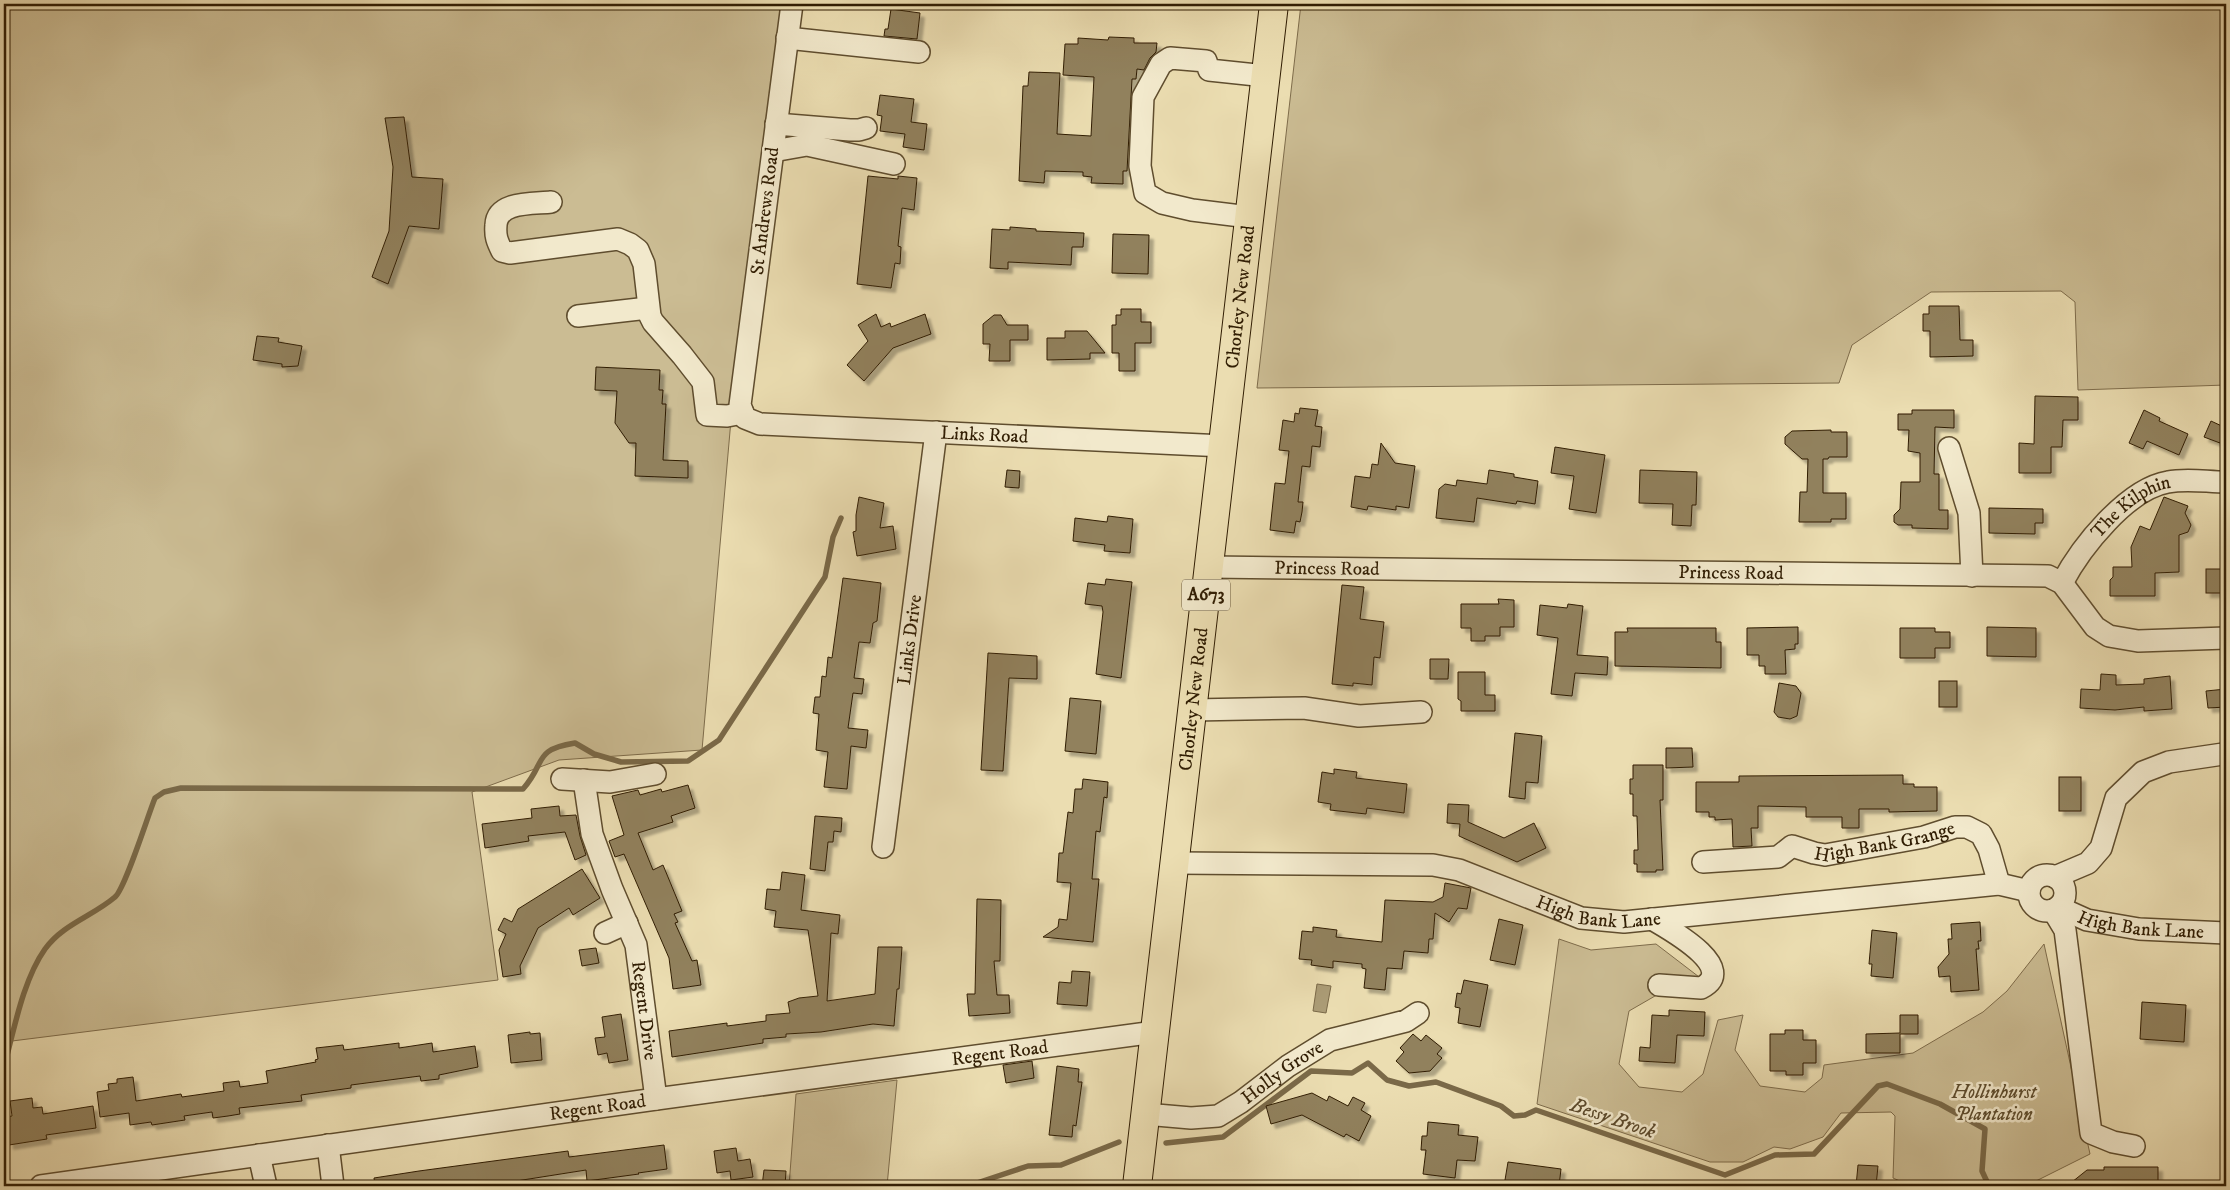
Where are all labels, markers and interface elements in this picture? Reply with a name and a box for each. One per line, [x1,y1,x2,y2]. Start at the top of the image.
street label: St Andrews Road [746,145,784,276]
street label: Chorley New Road [1220,224,1260,370]
street label: Links Road [940,421,1029,448]
street label: The Kilphin [2086,470,2173,543]
street label: Princess Road [1274,556,1380,580]
street label: Princess Road [1678,561,1784,585]
road number: A673 [1182,580,1230,610]
street label: Links Drive [892,593,927,686]
street label: Chorley New Road [1174,626,1213,772]
street label: High Bank Grange [1812,816,1958,867]
street label: High Bank Lane [1533,890,1662,934]
street label: High Bank Lane [2074,906,2205,943]
street label: Regent Drive [627,959,662,1062]
street label: Regent Road [950,1035,1050,1071]
street label: Holly Grove [1237,1036,1327,1109]
park label: Hollinhurst Plantation [1951,1081,2038,1126]
street label: Regent Road [548,1089,648,1125]
water label: Bessy Brook [1566,1093,1659,1145]

